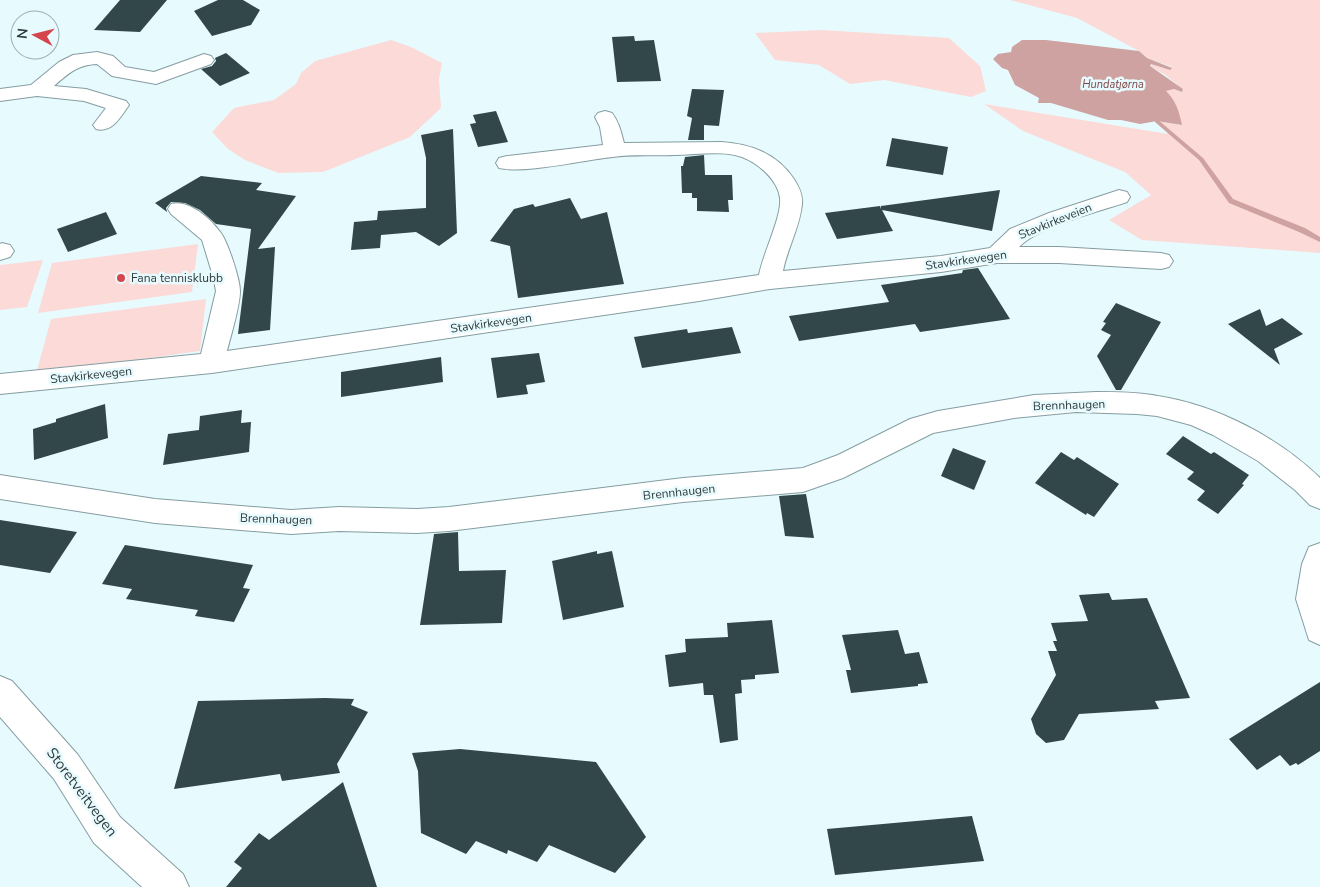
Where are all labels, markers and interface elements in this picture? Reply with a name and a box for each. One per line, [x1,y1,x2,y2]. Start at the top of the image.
north arrow [10,10,60,60]
text: N [13,27,33,40]
water label: Hundatjørna [1082,77,1144,92]
street label: Stavkirkeveien [1016,199,1094,243]
street label: Stavkirkevegen [924,246,1008,274]
place label: Fana tennisklubb [131,270,223,286]
marker: Fana tennisklubb [115,272,127,284]
street label: Stavkirkevegen [449,309,533,337]
street label: Stavkirkevegen [49,363,133,387]
street label: Brennhaugen [1032,396,1106,414]
street label: Brennhaugen [642,480,716,504]
street label: Brennhaugen [239,510,313,528]
street label: Storetveitvegen [42,743,122,841]

